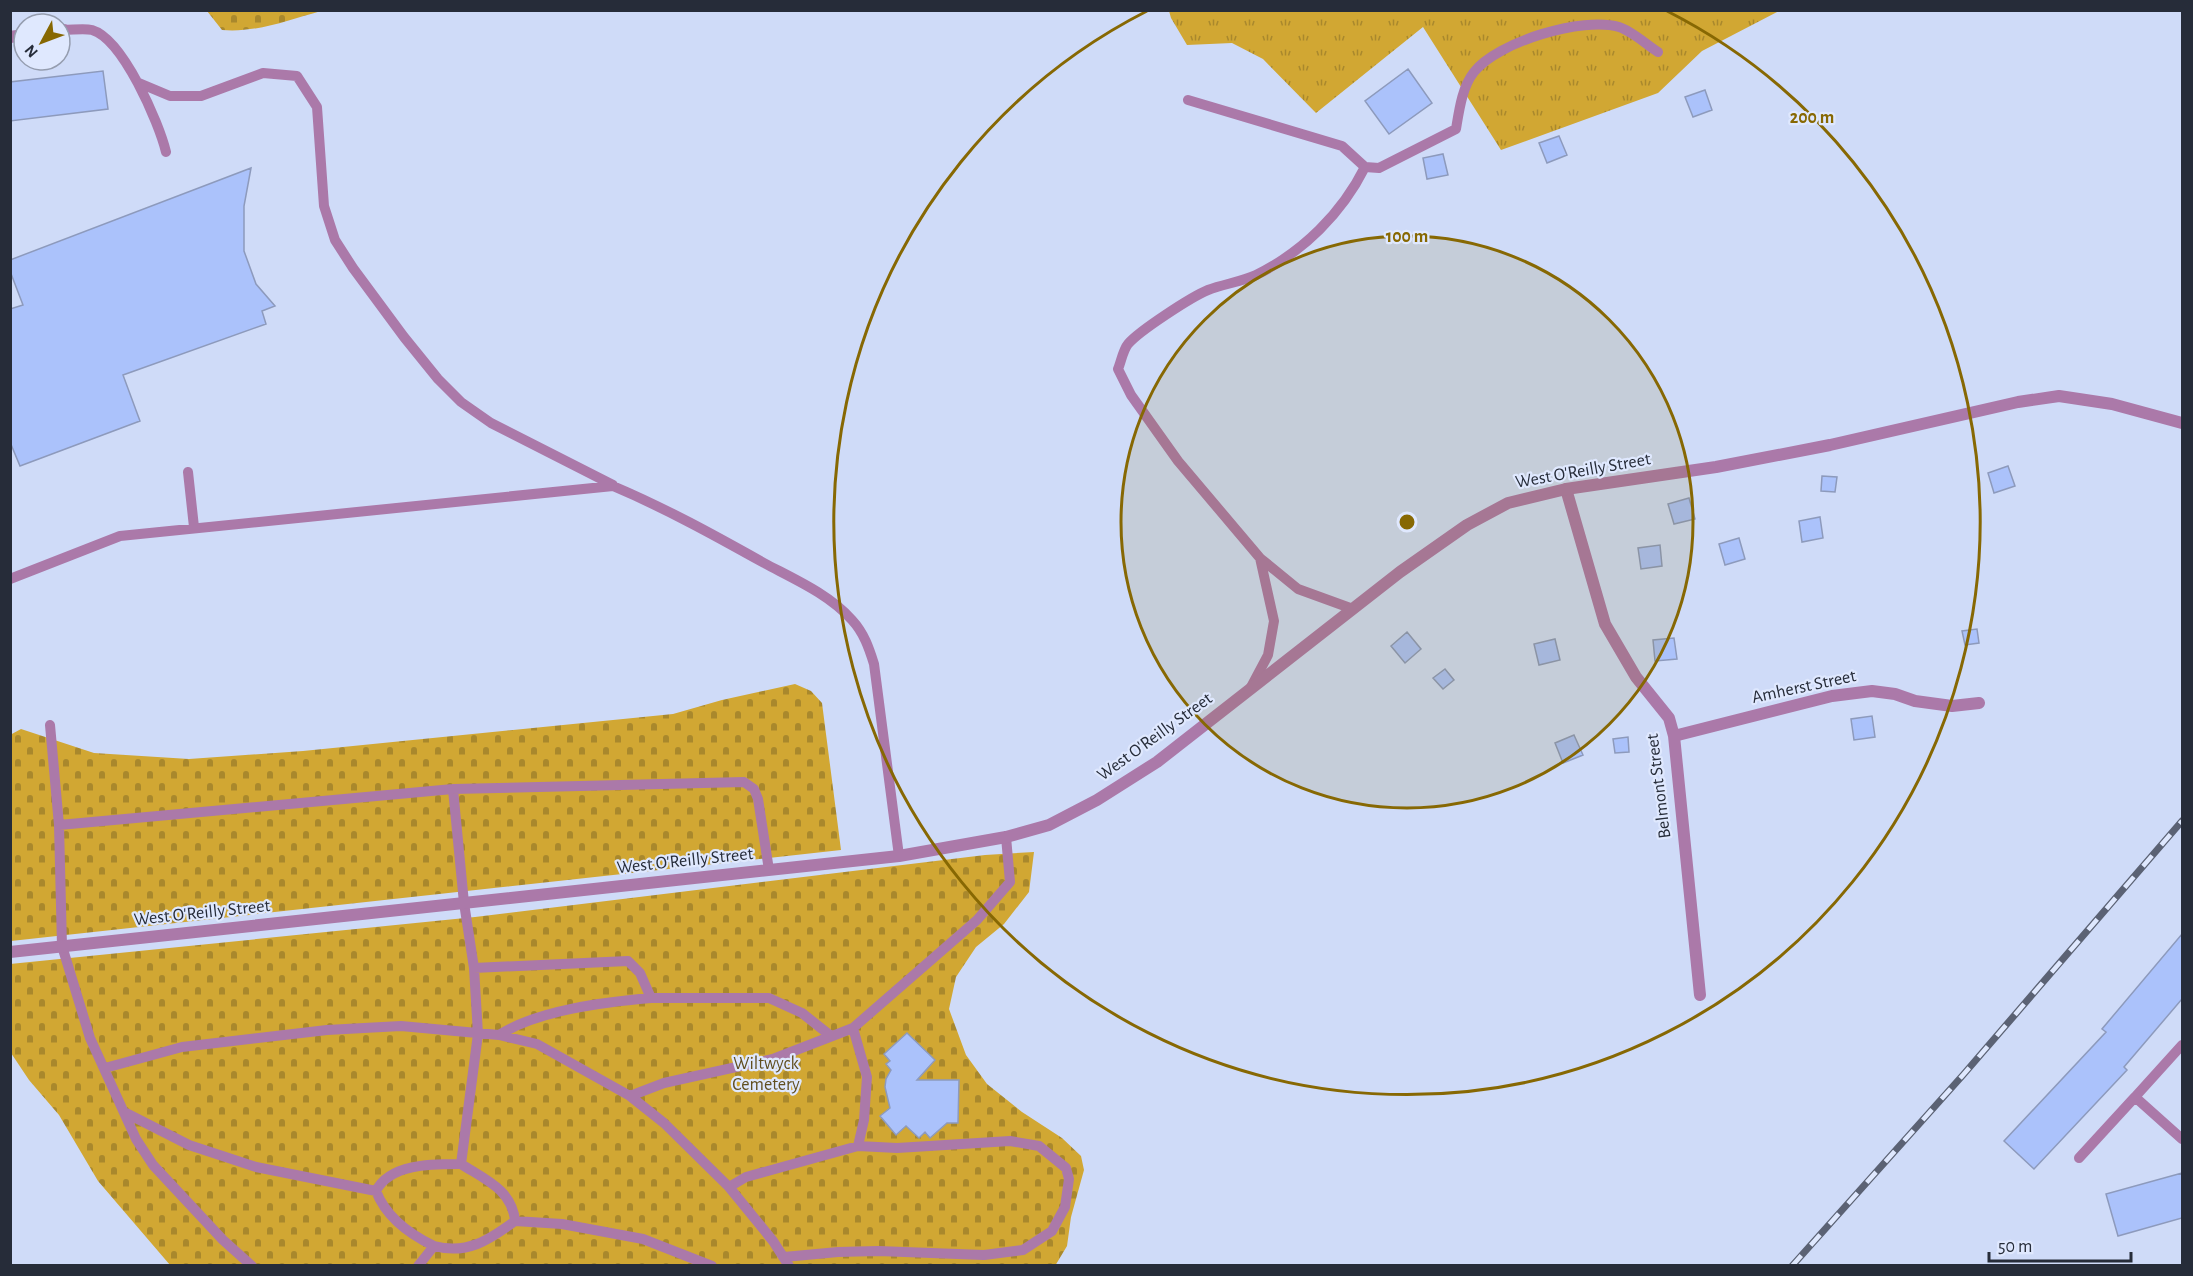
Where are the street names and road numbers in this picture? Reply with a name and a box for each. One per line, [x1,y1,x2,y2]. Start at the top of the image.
street label: West O'Reilly Street [1514,450,1652,492]
street label: Amherst Street [1750,667,1858,707]
street label: West O'Reilly Street [1094,689,1216,785]
street label: Belmont Street [1644,732,1674,840]
street label: West O'Reilly Street [616,845,754,877]
street label: West O'Reilly Street [133,897,271,929]

